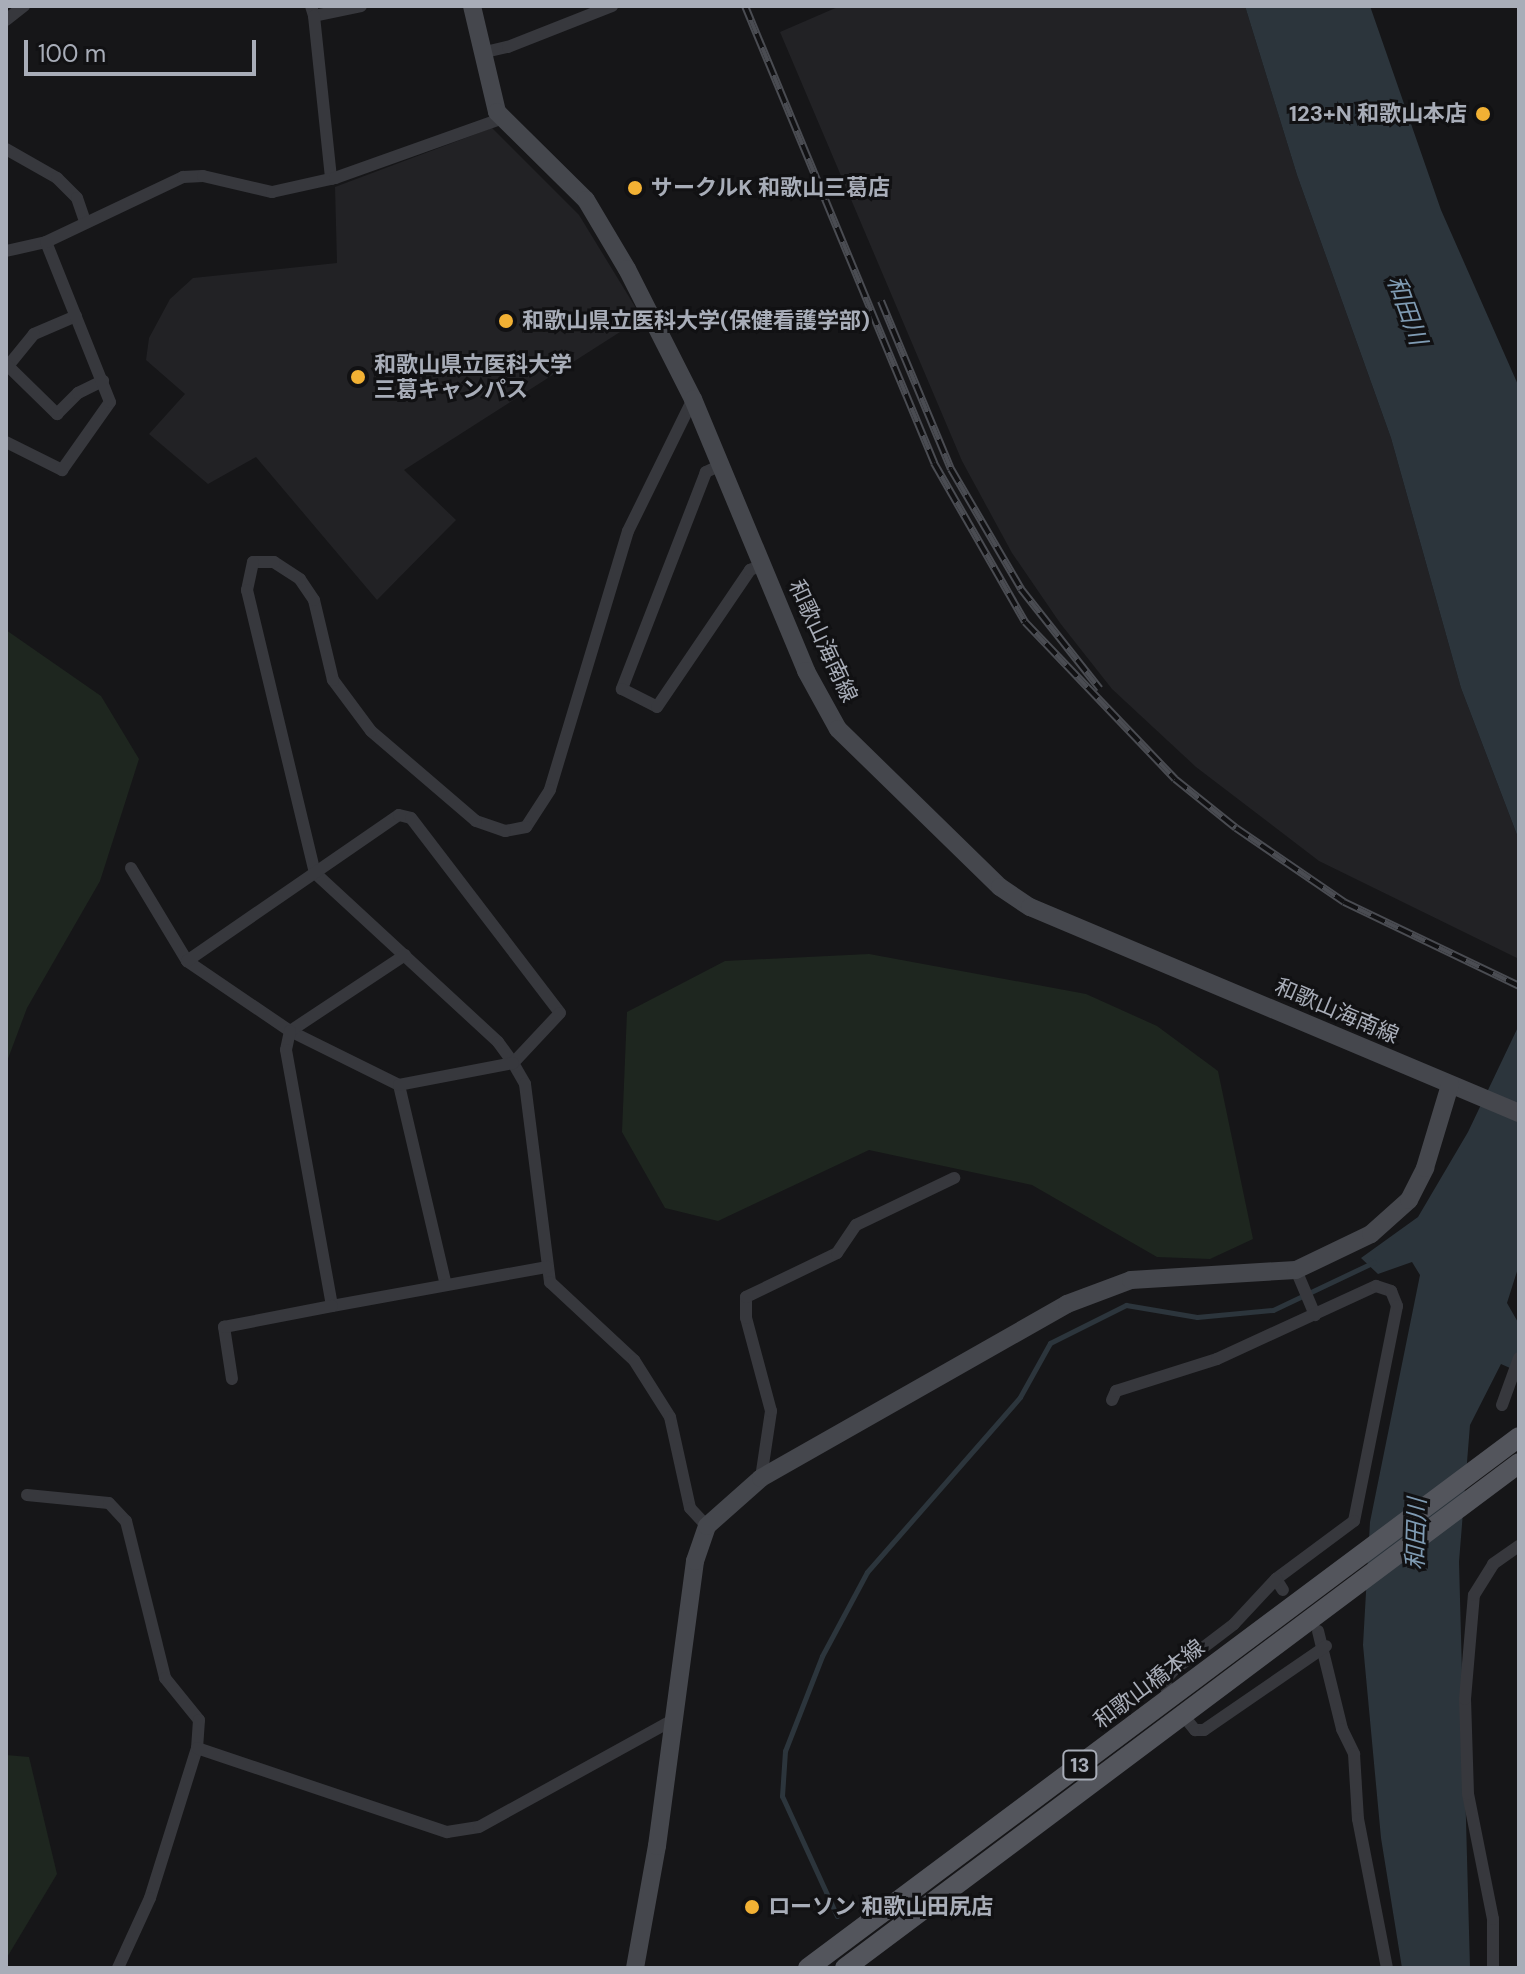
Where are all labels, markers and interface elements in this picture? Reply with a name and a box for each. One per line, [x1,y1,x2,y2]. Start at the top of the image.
scale bar [28,24,260,74]
text: 100 m [38,38,106,69]
place label: 123+N 和歌山本店 [1289,101,1467,127]
marker: 123+N 和歌山本店 [1474,105,1492,123]
place label: サークルK 和歌山三葛店 [651,175,891,201]
marker: サークルK 和歌山三葛店 [626,179,644,197]
water label: 和田川 [1381,271,1433,349]
place label: 和歌山県立医科大学(保健看護学部) [522,308,870,334]
marker: 和歌山県立医科大学(保健看護学部) [497,312,515,330]
place label: 和歌山県立医科大学 三葛キャンパス [374,351,572,402]
marker: 和歌山県立医科大学 三葛キャンパス [349,368,367,386]
street label: 和歌山海南線 [783,576,863,706]
street label: 和歌山海南線 [1271,973,1403,1049]
water label: 和田川 [1400,1498,1432,1570]
street label: 和歌山橋本線 [1088,1634,1210,1734]
road number: 13 [1062,1749,1098,1781]
place label: ローソン 和歌山田尻店 [768,1894,993,1920]
marker: ローソン 和歌山田尻店 [743,1898,761,1916]

